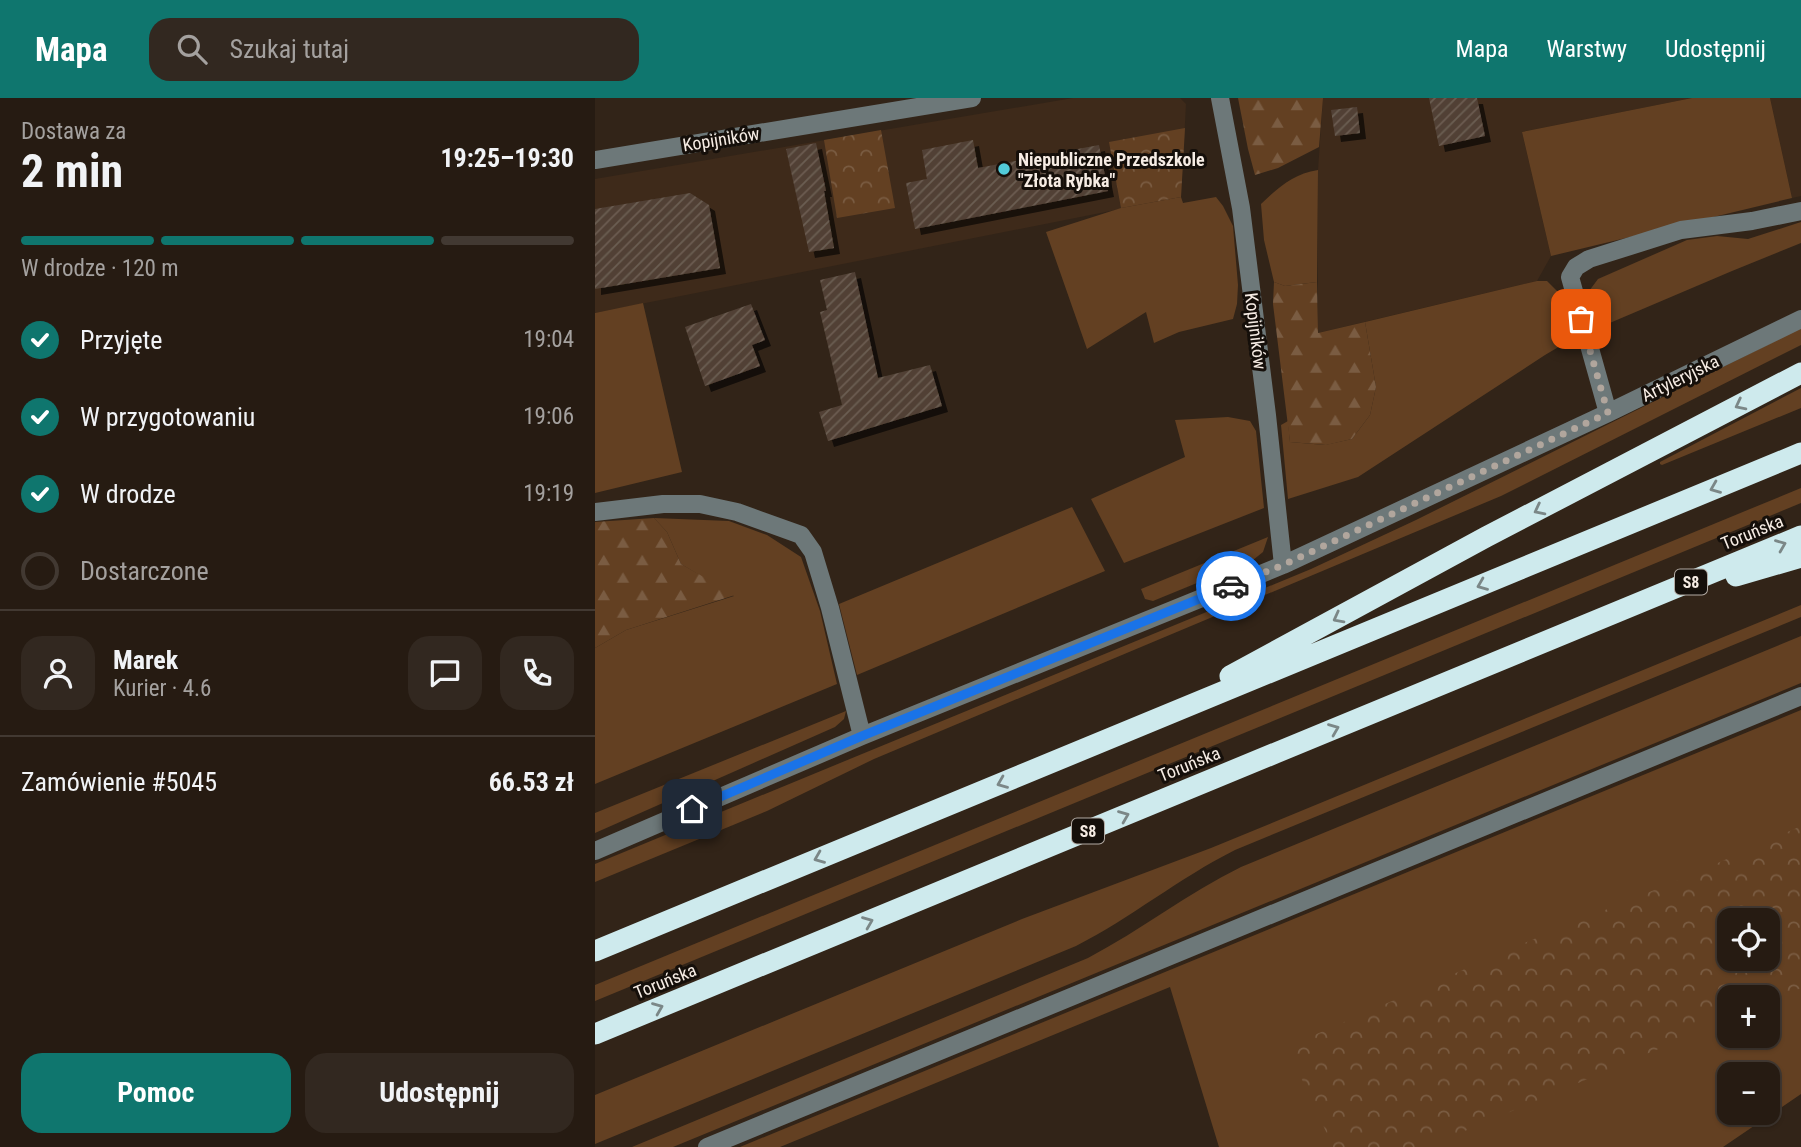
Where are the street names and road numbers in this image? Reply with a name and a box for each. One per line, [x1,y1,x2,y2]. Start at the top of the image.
street label: Kopijników [681,123,761,155]
street label: Kopijników [1241,291,1271,371]
street label: Artyleryjska [1638,350,1722,406]
street label: Toruńska [1718,510,1786,554]
road number: S8 [1675,569,1707,594]
street label: Toruńska [1155,742,1223,786]
road number: S8 [1072,818,1104,844]
street label: Toruńska [631,959,699,1003]

